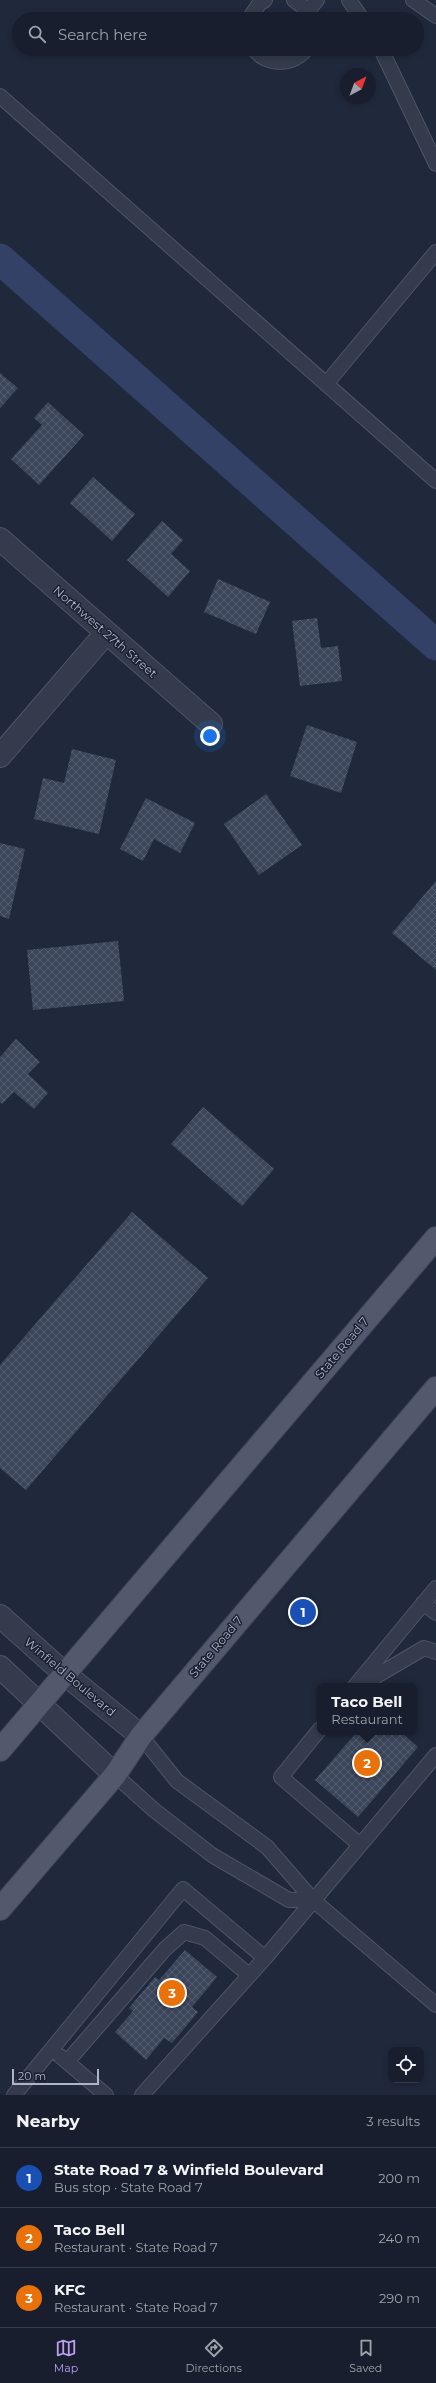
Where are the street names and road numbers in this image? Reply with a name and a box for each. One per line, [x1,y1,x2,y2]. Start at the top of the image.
street label: Northwest 27th Street [50,582,160,681]
street label: State Road 7 [312,1314,372,1382]
street label: State Road 7 [186,1613,246,1681]
street label: Winfield Boulevard [22,1634,119,1719]

